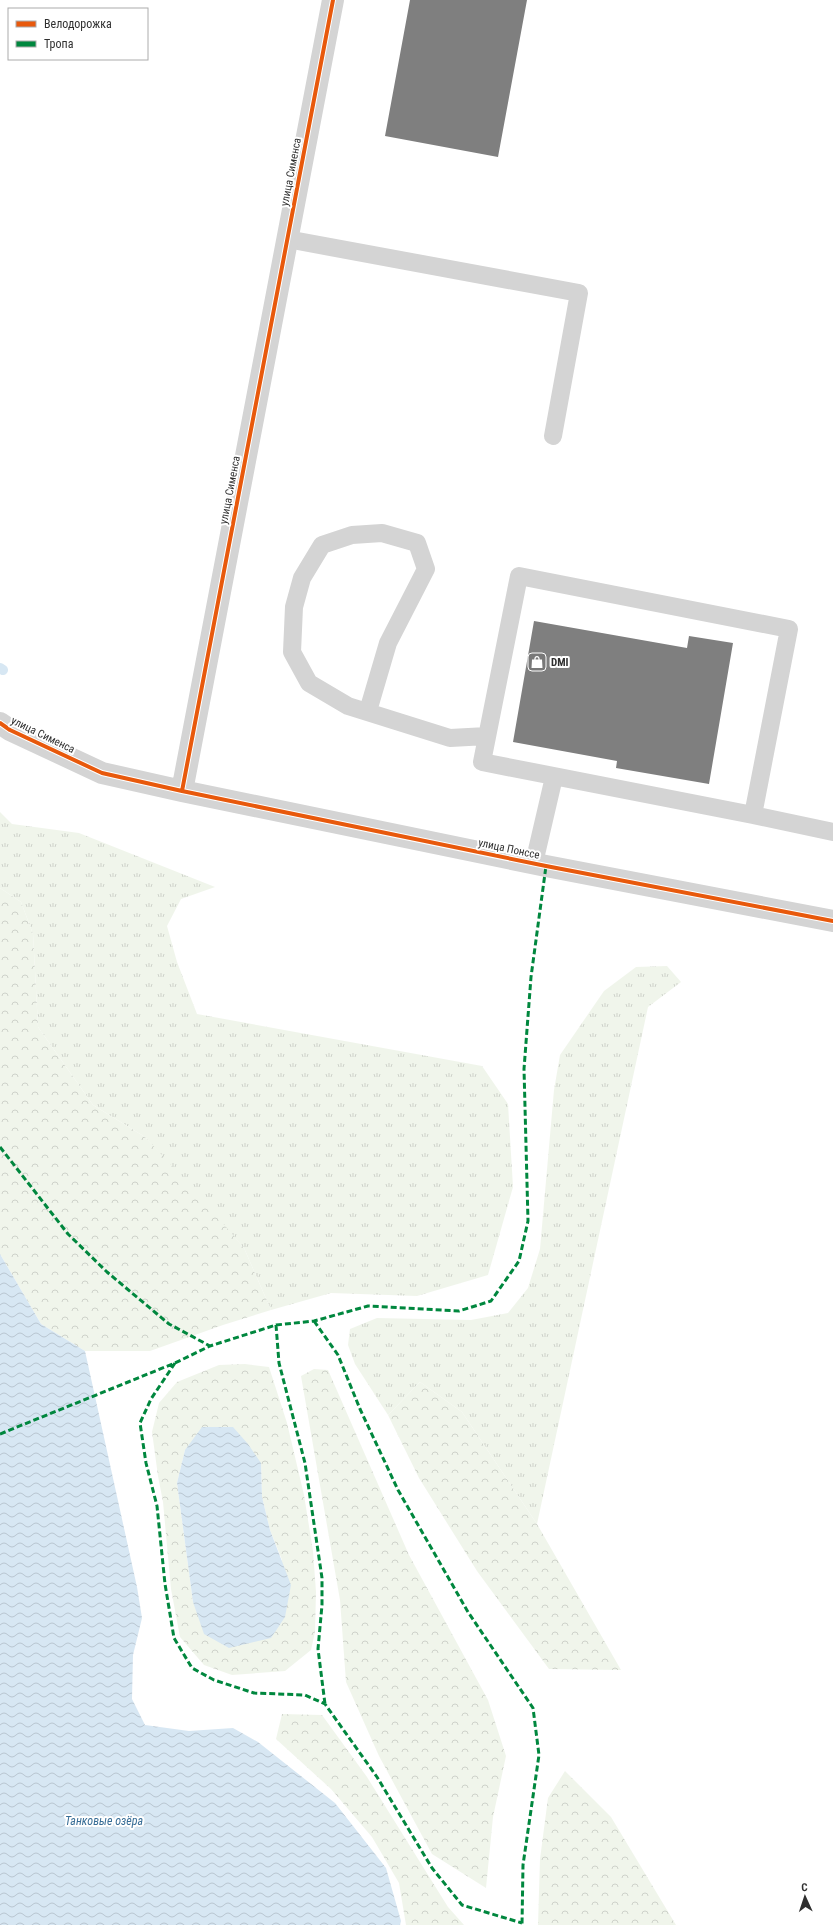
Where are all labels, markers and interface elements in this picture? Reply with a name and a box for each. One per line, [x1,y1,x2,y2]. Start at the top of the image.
legend [8,8,148,60]
text: Велодорожка [44,17,112,31]
text: Тропа [44,37,74,51]
street label: улица Сименса [278,137,304,207]
street label: улица Сименса [217,455,243,525]
shop icon: DMI [526,651,548,673]
place label: DMI [551,656,569,669]
street label: улица Сименса [9,714,77,756]
street label: улица Понссе [477,836,541,862]
water label: Танковые озёра [65,1814,143,1828]
north arrow [785,1877,825,1917]
text: С [801,1881,808,1894]

